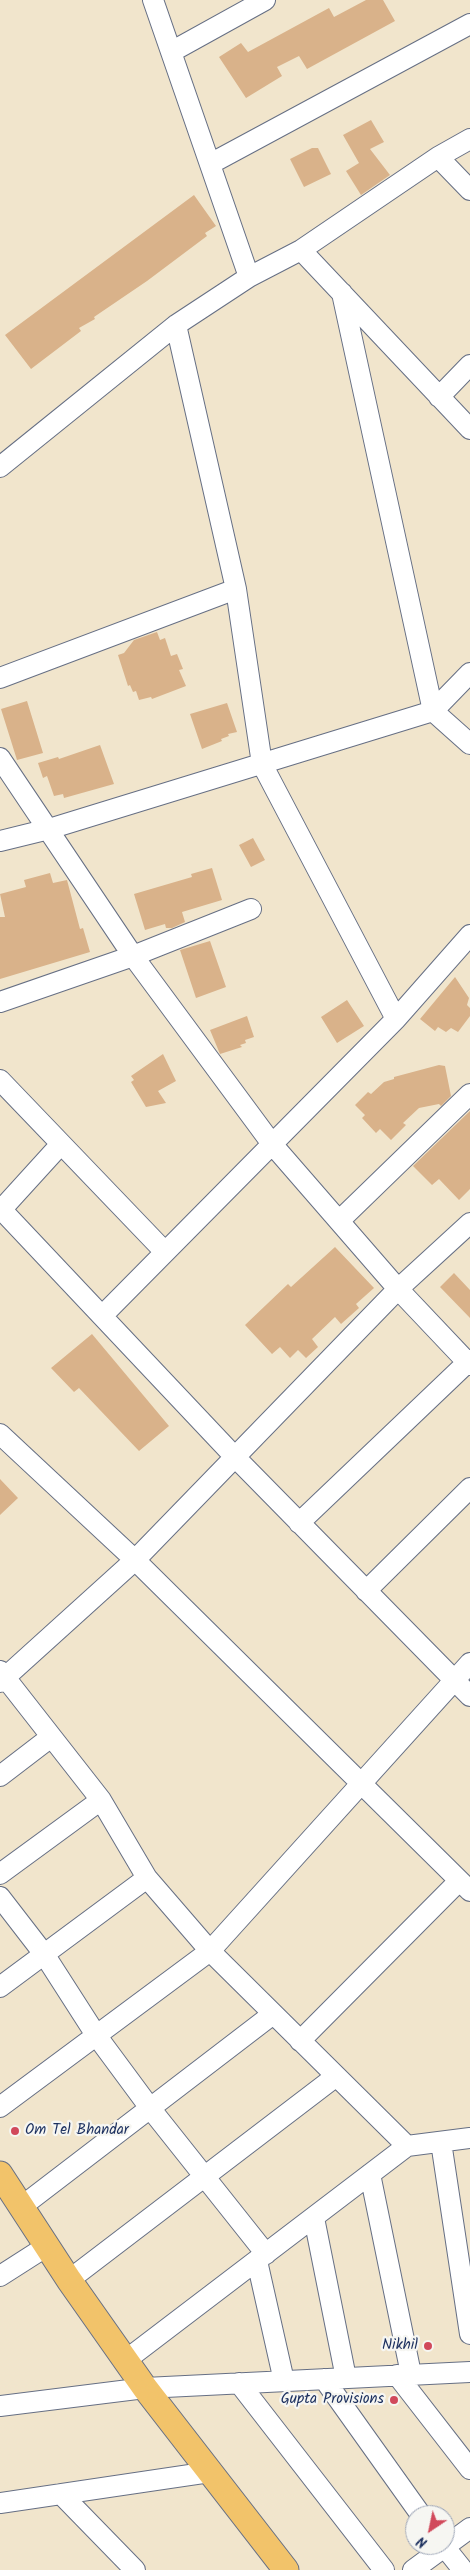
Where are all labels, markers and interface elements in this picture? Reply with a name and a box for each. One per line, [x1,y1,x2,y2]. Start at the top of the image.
place label: Om Tel Bhandar [25,2122,129,2140]
marker: Om Tel Bhandar [9,2125,21,2137]
place label: Nikhil [382,2337,418,2355]
marker: Nikhil [422,2340,434,2352]
place label: Gupta Provisions [281,2391,384,2409]
marker: Gupta Provisions [388,2394,400,2406]
north arrow [405,2505,455,2555]
text: N [412,2530,432,2553]

